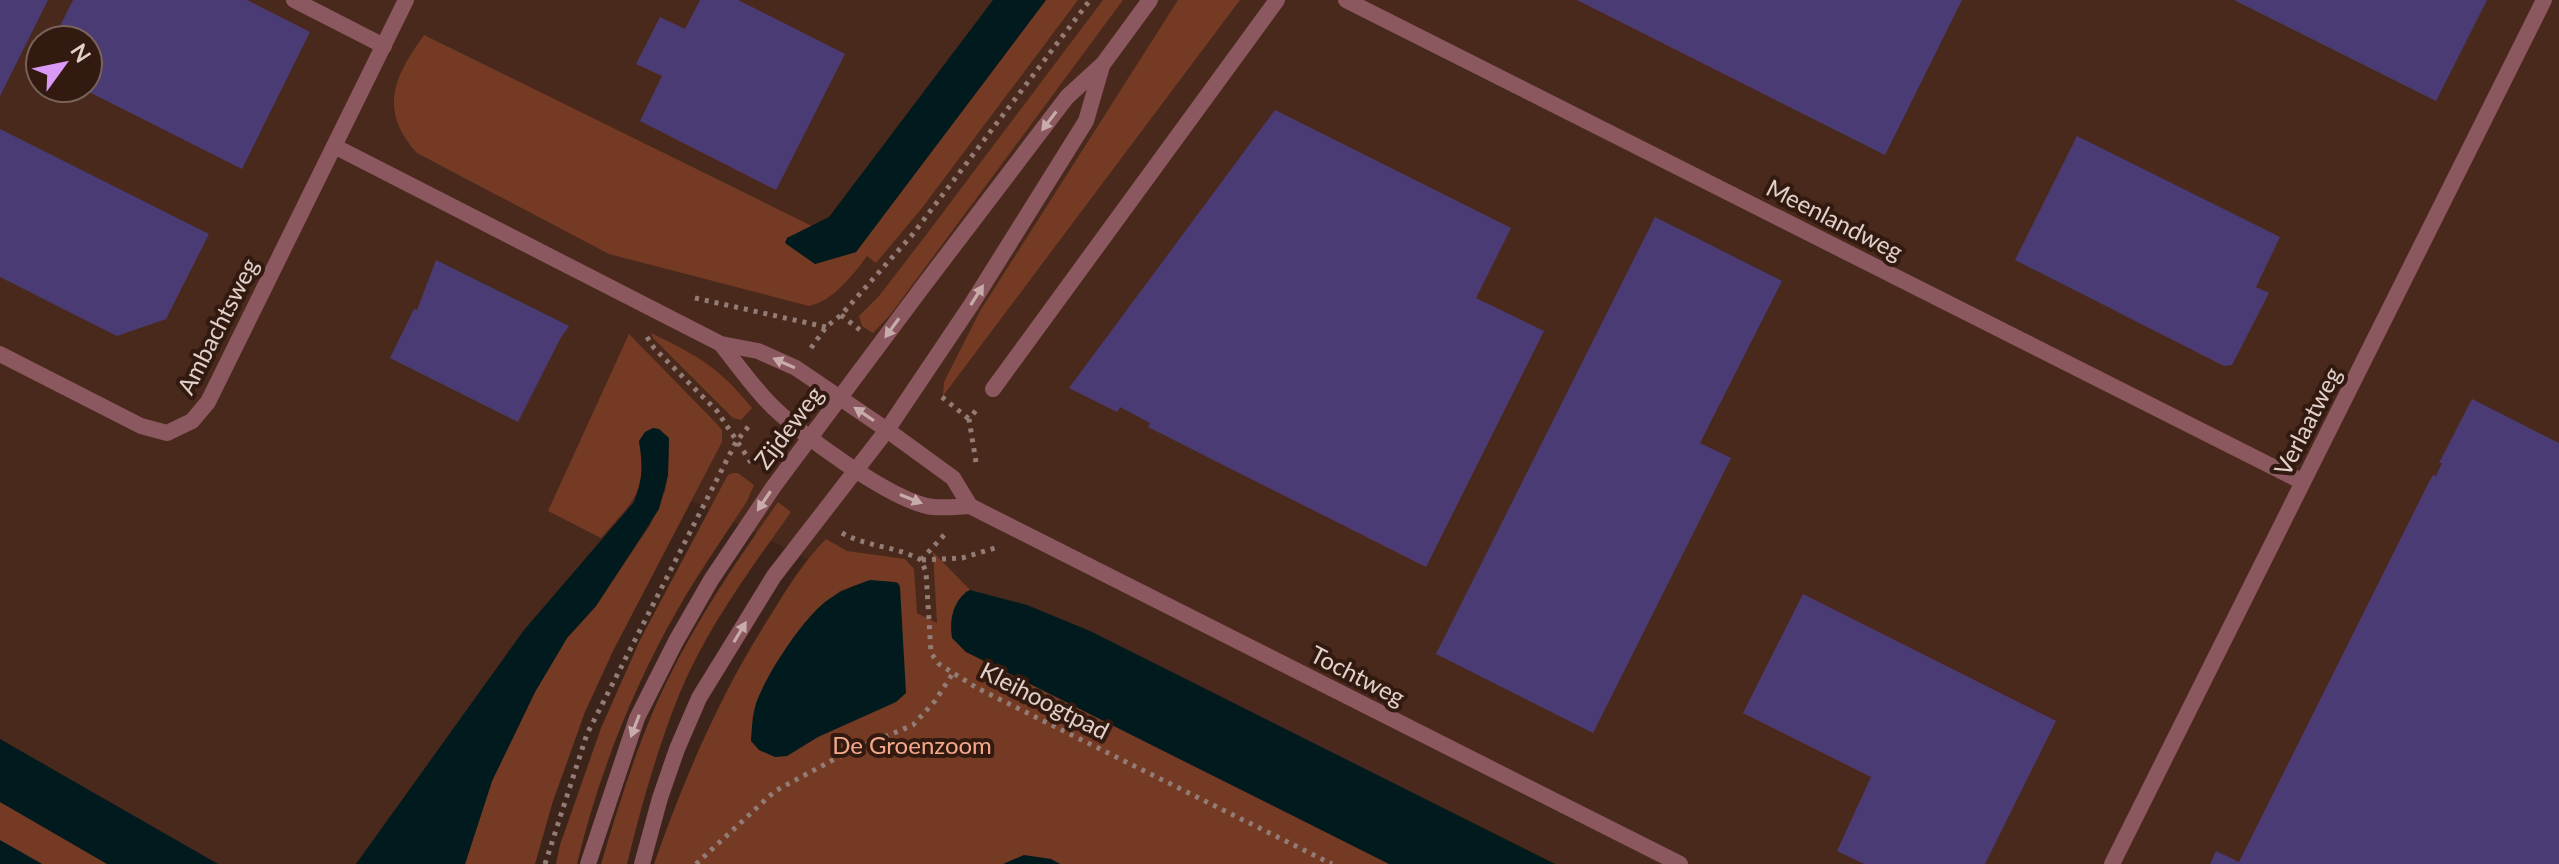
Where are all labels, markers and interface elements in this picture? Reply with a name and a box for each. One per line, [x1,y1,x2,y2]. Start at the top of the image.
north arrow [24,24,104,104]
text: N [65,38,97,67]
one-way arrow [1042,111,1058,131]
street label: Meenlandweg [1762,172,1908,266]
street label: Ambachtsweg [170,253,264,399]
one-way arrow [970,284,984,306]
one-way arrow [885,318,901,339]
one-way arrow [772,356,796,369]
street label: Verlaatweg [2267,362,2347,480]
street label: Zijdeweg [748,380,828,474]
one-way arrow [853,407,874,422]
one-way arrow [758,490,772,512]
one-way arrow [899,493,923,506]
one-way arrow [733,621,747,643]
street label: Tochtweg [1306,639,1410,711]
street label: Kleihoogtpad [976,655,1114,745]
one-way arrow [628,714,641,738]
park label: De Groenzoom [832,730,992,759]

